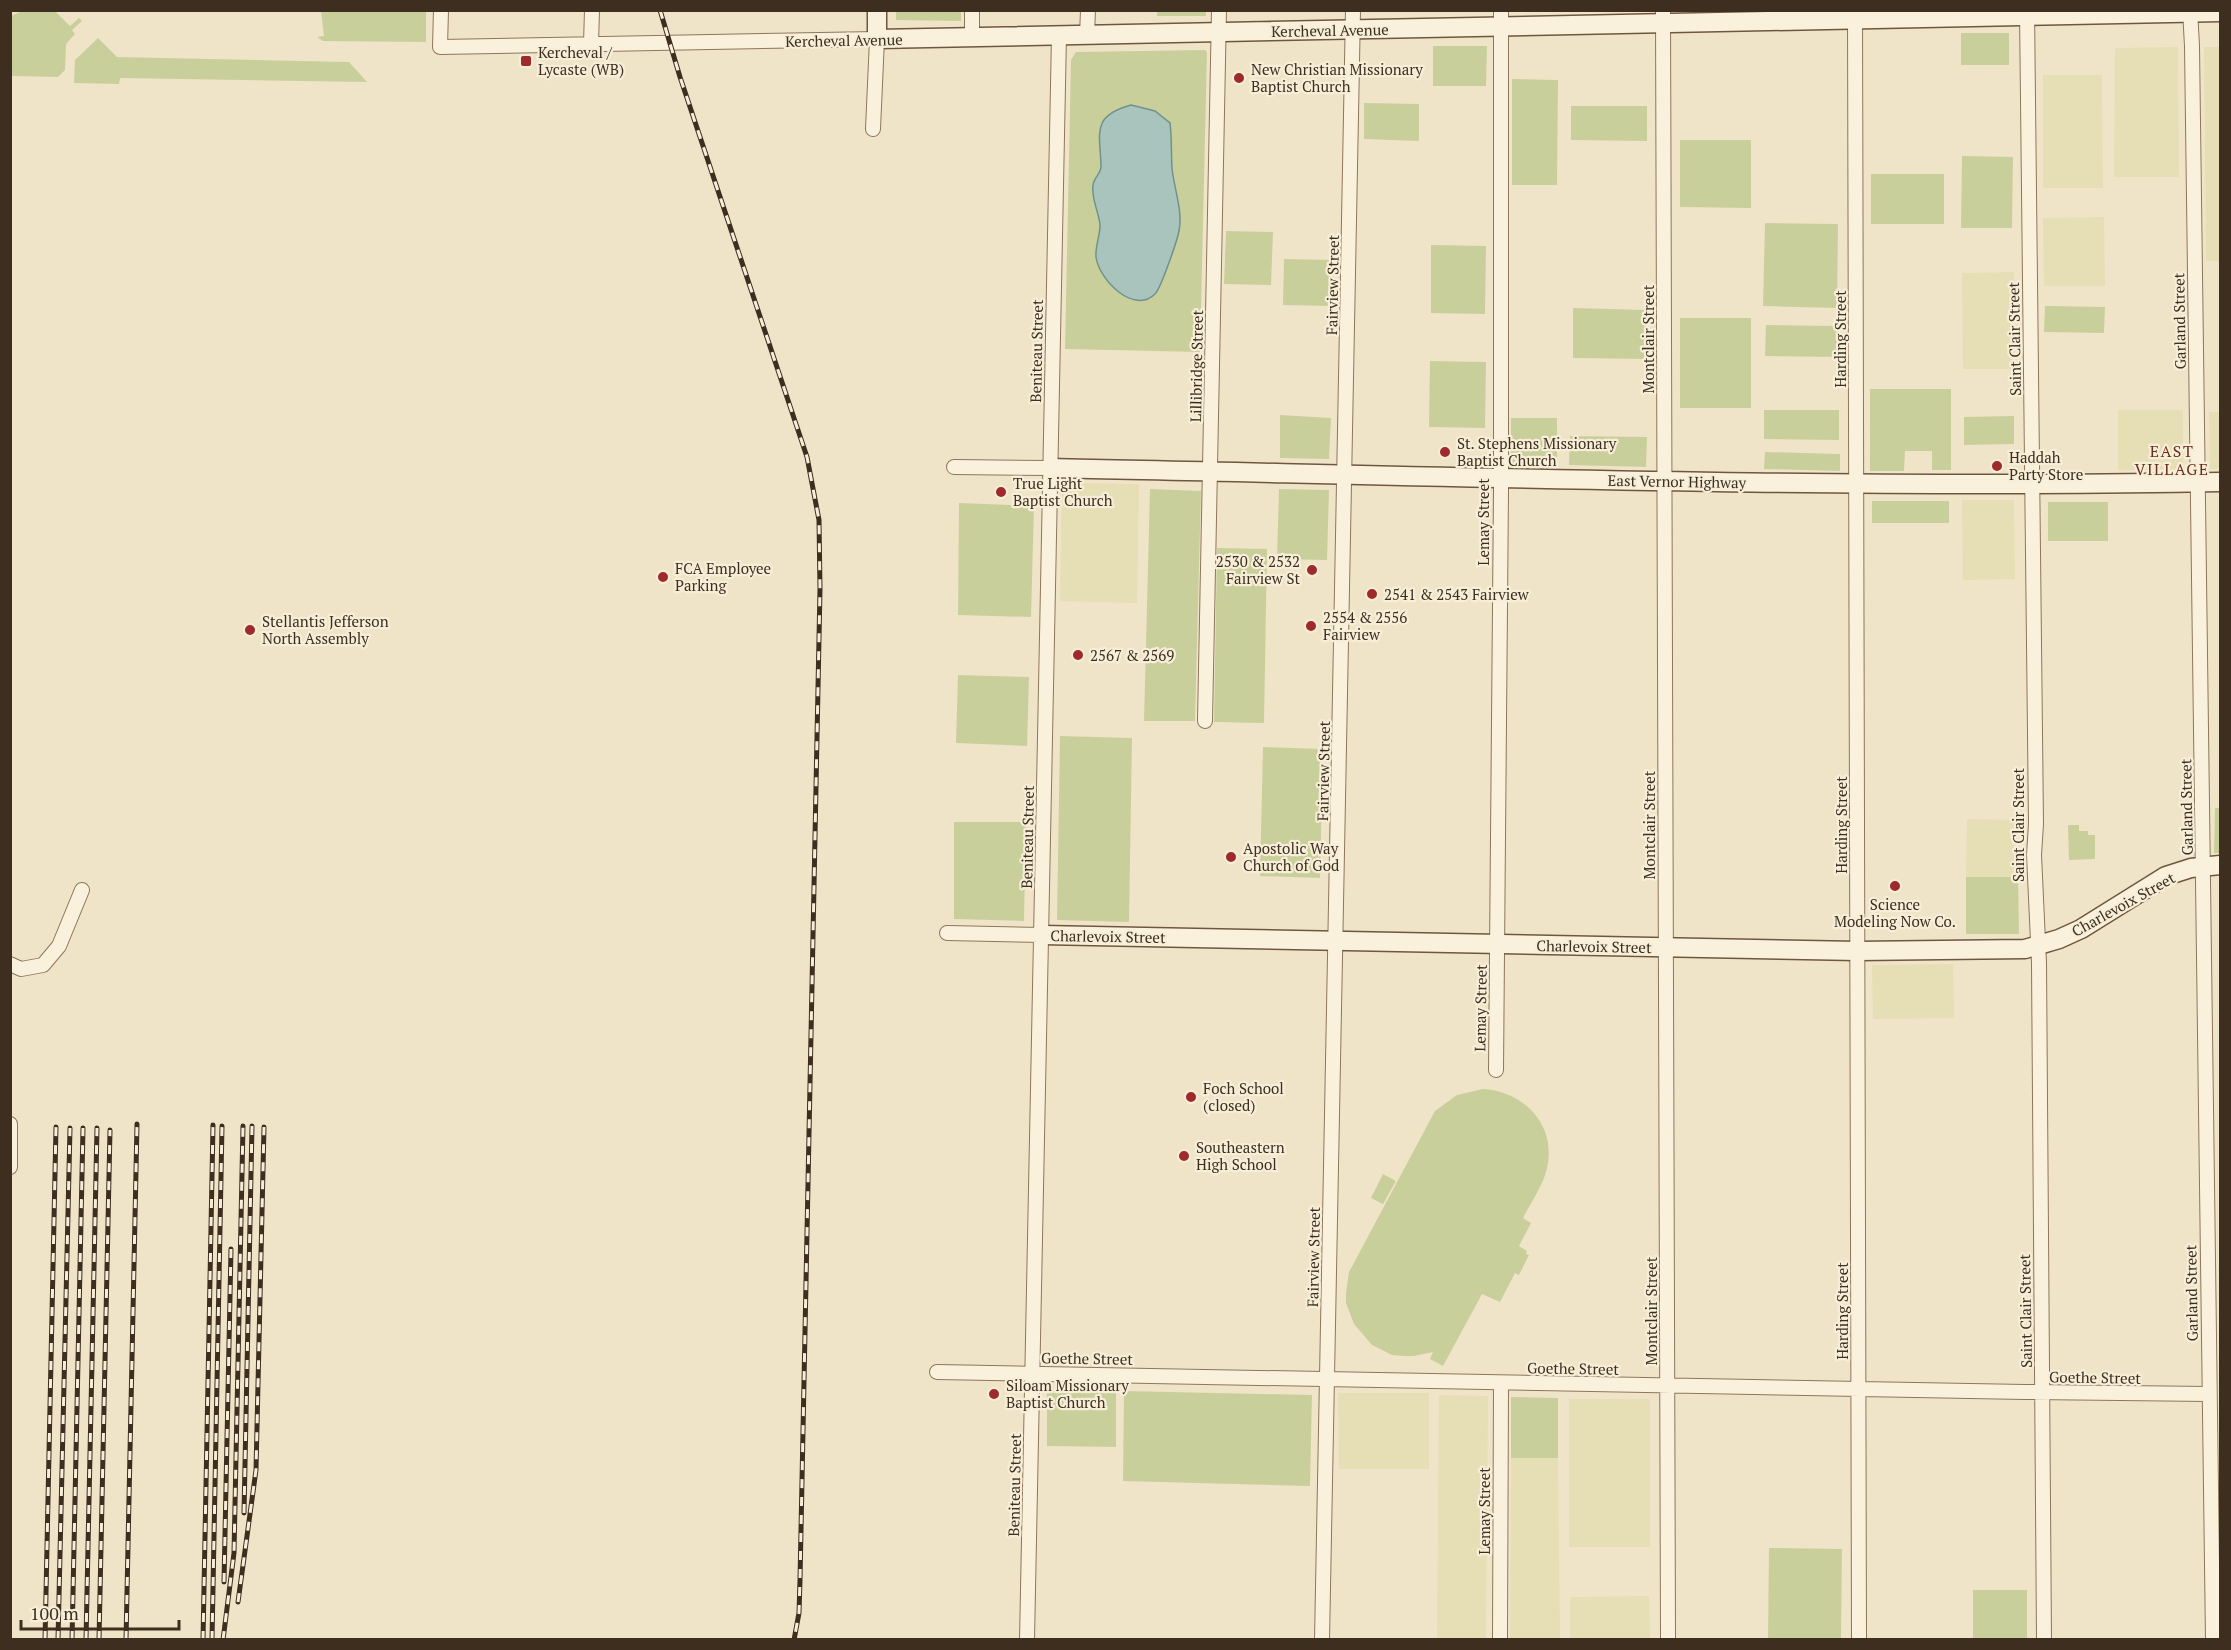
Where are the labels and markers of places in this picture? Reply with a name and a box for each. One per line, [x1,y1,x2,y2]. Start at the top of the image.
place label: Kercheval / Lycaste (WB) [538,42,624,79]
marker: Kercheval / Lycaste (WB) [519,54,533,68]
place label: New Christian Missionary Baptist Church [1251,59,1423,96]
marker: New Christian Missionary Baptist Church [1232,71,1246,85]
place label: St. Stephens Missionary Baptist Church [1457,433,1617,470]
marker: St. Stephens Missionary Baptist Church [1438,445,1452,459]
place label: Haddah Party Store [2009,447,2083,484]
marker: Haddah Party Store [1990,459,2004,473]
place label: True Light Baptist Church [1013,473,1113,510]
marker: True Light Baptist Church [994,485,1008,499]
place label: 2530 & 2532 Fairview St [1216,551,1300,588]
place label: FCA Employee Parking [675,558,771,595]
marker: 2530 & 2532 Fairview St [1305,563,1319,577]
marker: FCA Employee Parking [656,570,670,584]
place label: 2541 & 2543 Fairview [1384,584,1530,604]
marker: 2541 & 2543 Fairview [1365,587,1379,601]
place label: 2554 & 2556 Fairview [1323,607,1407,644]
place label: Stellantis Jefferson North Assembly [262,611,389,648]
marker: 2554 & 2556 Fairview [1304,619,1318,633]
marker: Stellantis Jefferson North Assembly [243,623,257,637]
place label: 2567 & 2569 [1090,645,1174,665]
marker: 2567 & 2569 [1071,648,1085,662]
place label: Apostolic Way Church of God [1243,838,1339,875]
marker: Apostolic Way Church of God [1224,850,1238,864]
marker: Science Modeling Now Co. [1888,879,1902,893]
place label: Science Modeling Now Co. [1834,894,1956,931]
place label: Foch School (closed) [1203,1078,1284,1115]
marker: Foch School (closed) [1184,1090,1198,1104]
place label: Southeastern High School [1196,1137,1285,1174]
marker: Southeastern High School [1177,1149,1191,1163]
place label: Siloam Missionary Baptist Church [1006,1375,1129,1412]
marker: Siloam Missionary Baptist Church [987,1387,1001,1401]

